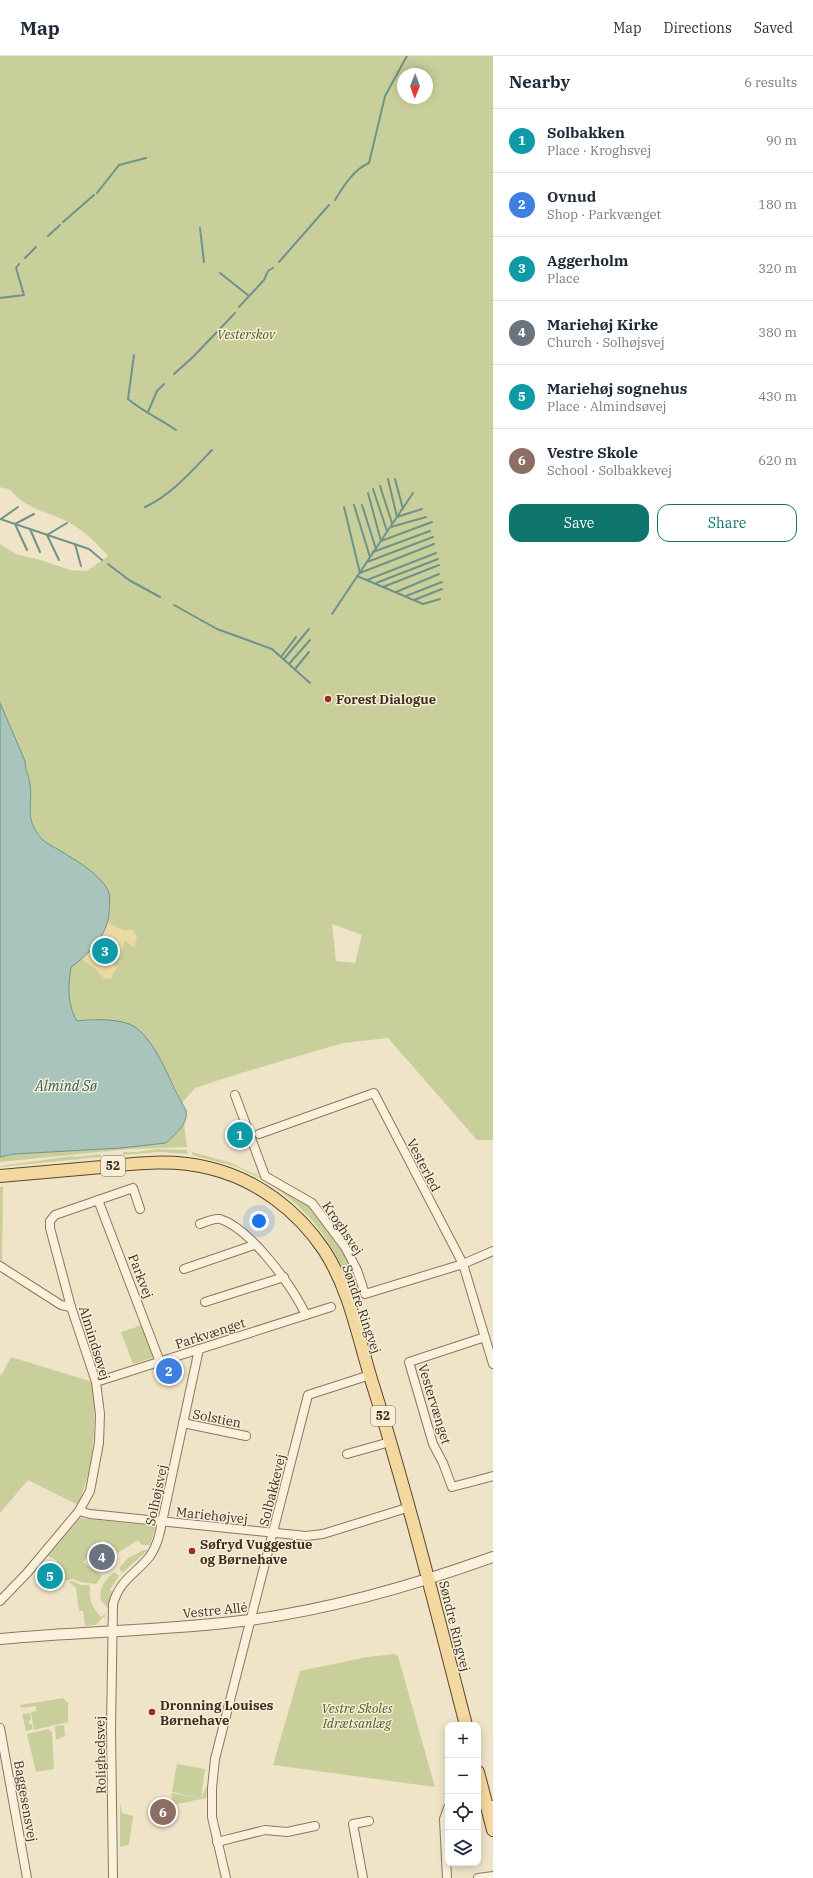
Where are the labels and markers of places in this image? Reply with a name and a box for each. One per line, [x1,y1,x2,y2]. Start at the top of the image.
place label: Forest Dialogue [336,691,436,708]
marker: Forest Dialogue [323,694,333,704]
pin: 3 [92,936,118,966]
pin: 1 [227,1120,253,1150]
pin: 2 [156,1356,182,1386]
place label: Søfryd Vuggestue og Børnehave [200,1536,312,1568]
pin: 4 [89,1542,115,1572]
marker: Søfryd Vuggestue og Børnehave [187,1546,197,1556]
pin: 5 [37,1561,63,1591]
place label: Dronning Louises Børnehave [160,1697,274,1729]
marker: Dronning Louises Børnehave [147,1707,157,1717]
pin: 6 [150,1797,176,1827]

